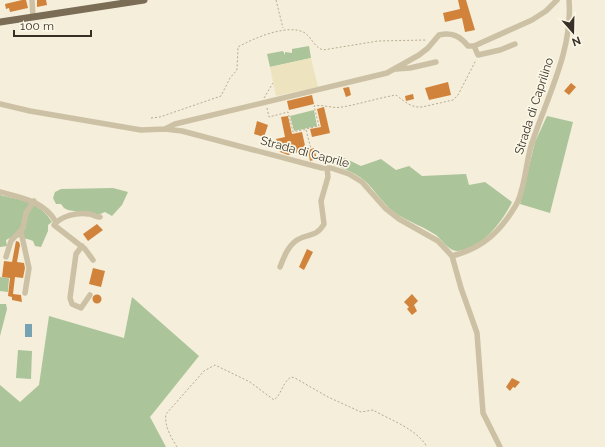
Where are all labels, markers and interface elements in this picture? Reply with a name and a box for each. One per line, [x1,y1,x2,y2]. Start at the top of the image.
scale bar [14,12,91,38]
north arrow [553,12,593,52]
text: 100 m [20,19,54,33]
text: N [570,33,582,48]
street label: Strada di Caprilino [512,56,556,156]
street label: Strada di Caprile [259,133,351,171]

